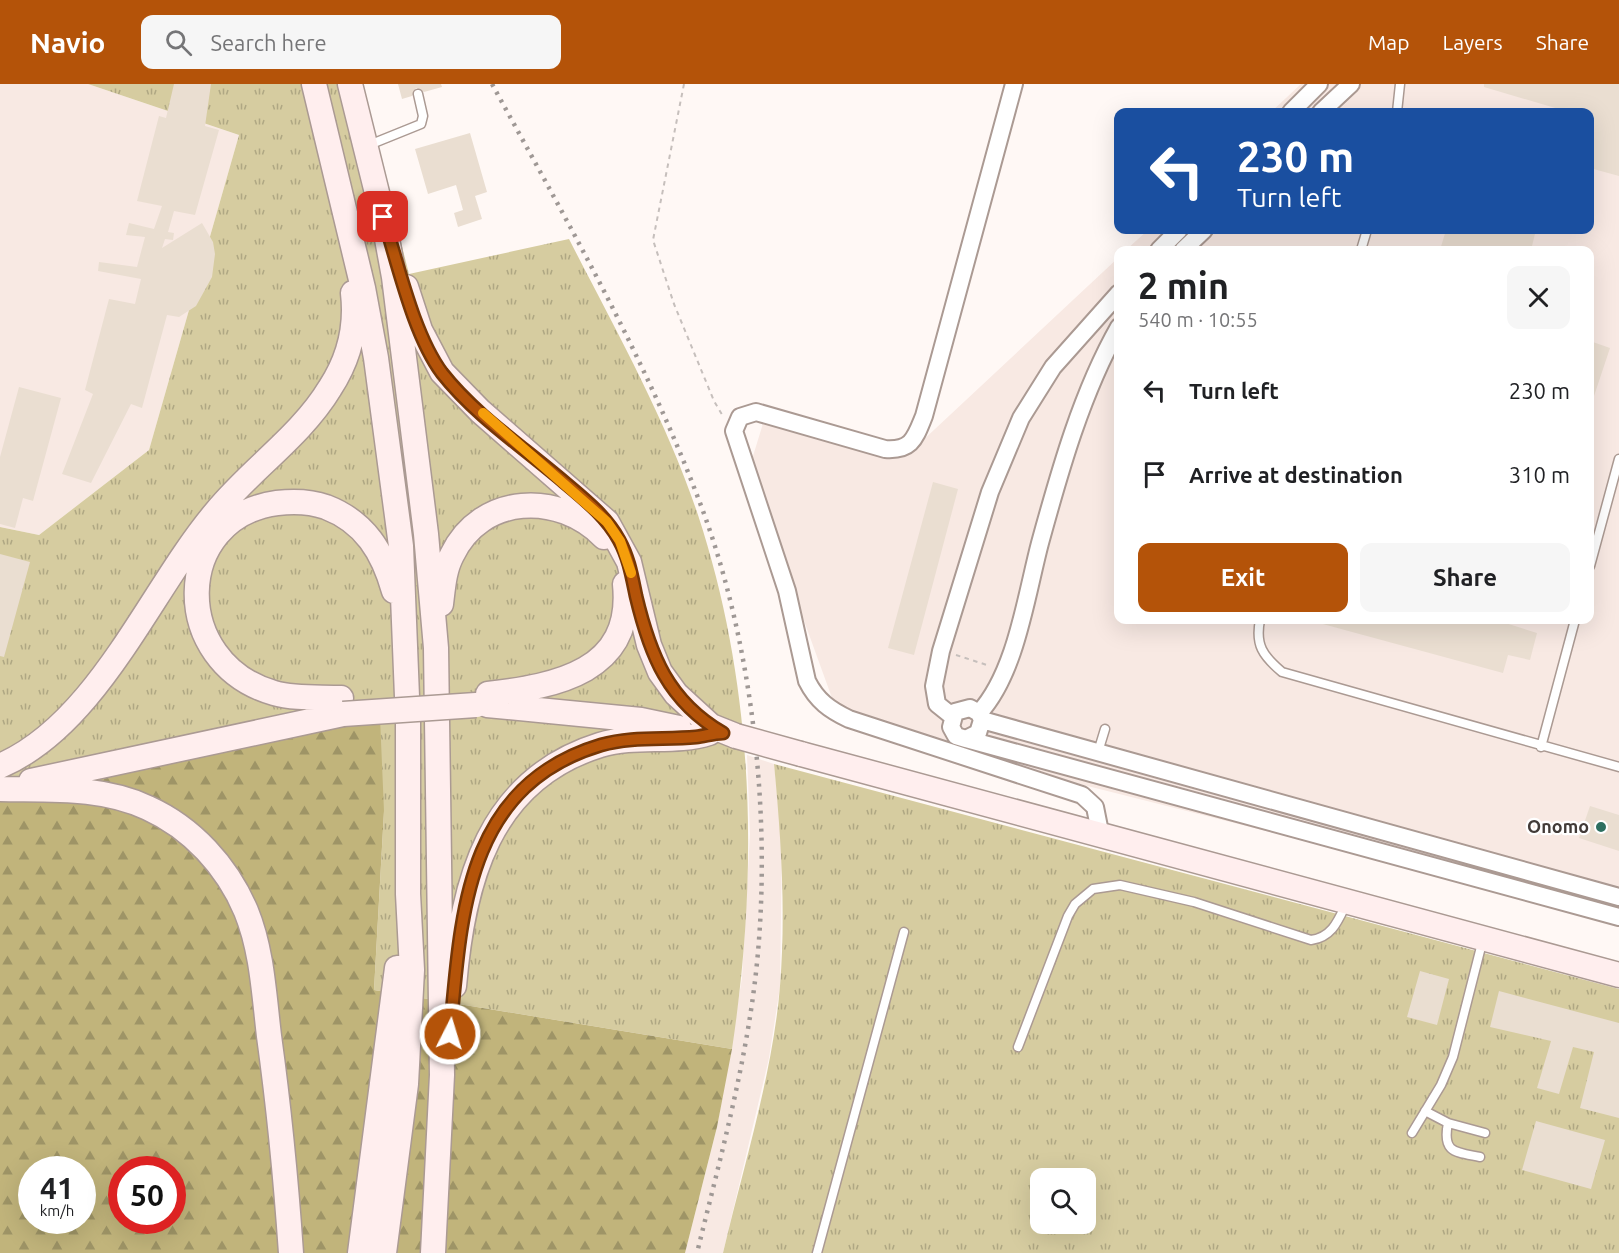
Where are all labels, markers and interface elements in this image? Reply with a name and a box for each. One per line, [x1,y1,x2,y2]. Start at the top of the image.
search box [141,15,561,69]
icon: search [162,26,195,59]
text: Navio [30,27,105,58]
text: Search here [210,30,327,55]
text: Map [1368,30,1409,54]
text: Layers [1442,30,1503,54]
text: Share [1536,30,1589,54]
icon: left [1138,132,1216,210]
text: 230 m [1237,133,1354,180]
text: Turn left [1237,182,1341,212]
pin [357,191,408,242]
icon: arrive [366,200,399,233]
text: 2 min [1138,265,1229,306]
button: close [1507,266,1570,329]
text: 540 m · 10:55 [1138,308,1258,331]
icon: left [1138,374,1171,407]
text: Turn left [1189,378,1279,403]
text: 230 m [1509,378,1570,403]
icon: arrive [1138,458,1171,491]
text: Arrive at destination [1189,462,1403,487]
text: 310 m [1509,462,1570,487]
button: Exit [1138,543,1348,612]
button: Share [1360,543,1570,612]
place label: Onomo [1527,816,1589,836]
marker: Onomo [1594,820,1608,834]
position arrow [418,1002,482,1066]
speed limit sign: 50 [108,1156,186,1234]
map controls [1030,1168,1096,1234]
button: search [1030,1168,1096,1234]
text: 41 [40,1171,74,1205]
text: km/h [40,1202,74,1219]

